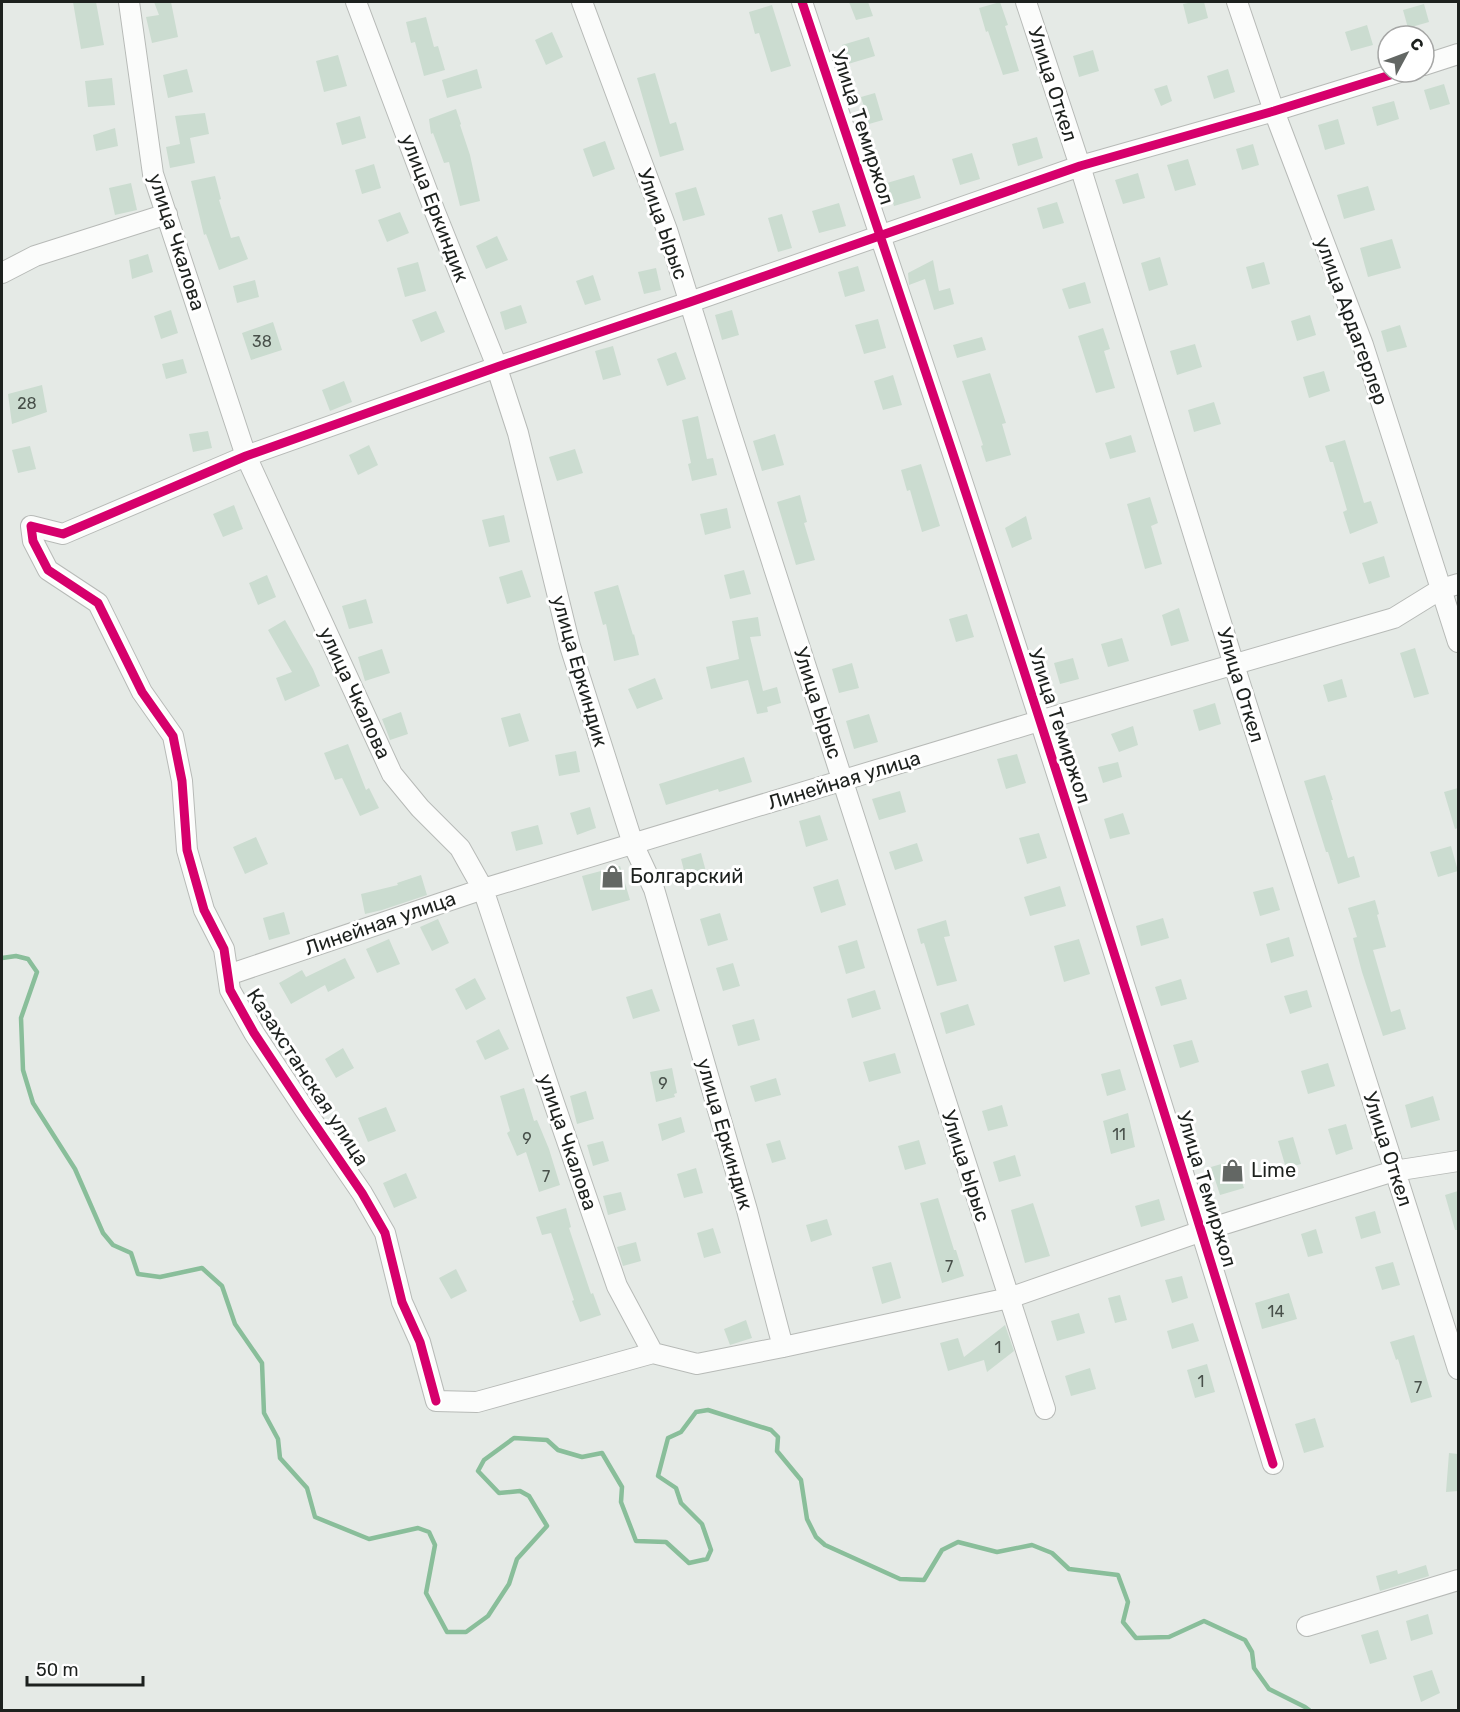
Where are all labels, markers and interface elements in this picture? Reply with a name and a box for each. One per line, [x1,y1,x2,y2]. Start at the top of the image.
street label: Улица Откел [1023,24,1083,144]
north arrow [1376,24,1436,84]
text: С [1406,34,1428,55]
street label: Улица Темиржол [827,46,899,208]
street label: улица Еркиндик [396,131,474,286]
street label: Улица Ырыс [633,165,693,283]
street label: улица Чкалова [144,170,210,314]
street label: улица Ардагерлер [1310,234,1394,408]
house number: 38 [252,332,272,351]
house number: 28 [17,394,37,413]
street label: улица Еркиндик [547,592,613,750]
street label: улица Чкалова [314,623,396,763]
street label: Улица Откел [1212,625,1270,745]
street label: Улица Ырыс [789,644,847,762]
street label: Улица Темиржол [1024,645,1096,807]
street label: Линейная улица [765,745,923,815]
shop icon: Болгарский [599,863,625,889]
place label: Болгарский [630,864,743,888]
street label: Линейная улица [301,886,459,960]
street label: Казахстанская улица [242,984,374,1170]
street label: улица Еркиндик [692,1055,758,1213]
street label: улица Чкалова [533,1071,603,1213]
house number: 9 [658,1074,668,1093]
street label: Улица Откел [1358,1089,1418,1209]
street label: Улица Ырыс [937,1107,995,1225]
street label: Улица Темиржол [1172,1108,1242,1270]
house number: 11 [1112,1125,1126,1144]
house number: 9 [522,1129,532,1148]
shop icon: Lime [1220,1157,1246,1183]
place label: Lime [1251,1158,1296,1182]
house number: 7 [542,1167,550,1186]
house number: 7 [945,1257,953,1276]
house number: 14 [1268,1302,1284,1321]
house number: 1 [995,1338,1001,1357]
house number: 1 [1198,1372,1204,1391]
house number: 7 [1414,1378,1422,1397]
scale bar [27,1649,142,1687]
text: 50 m [36,1659,79,1681]

